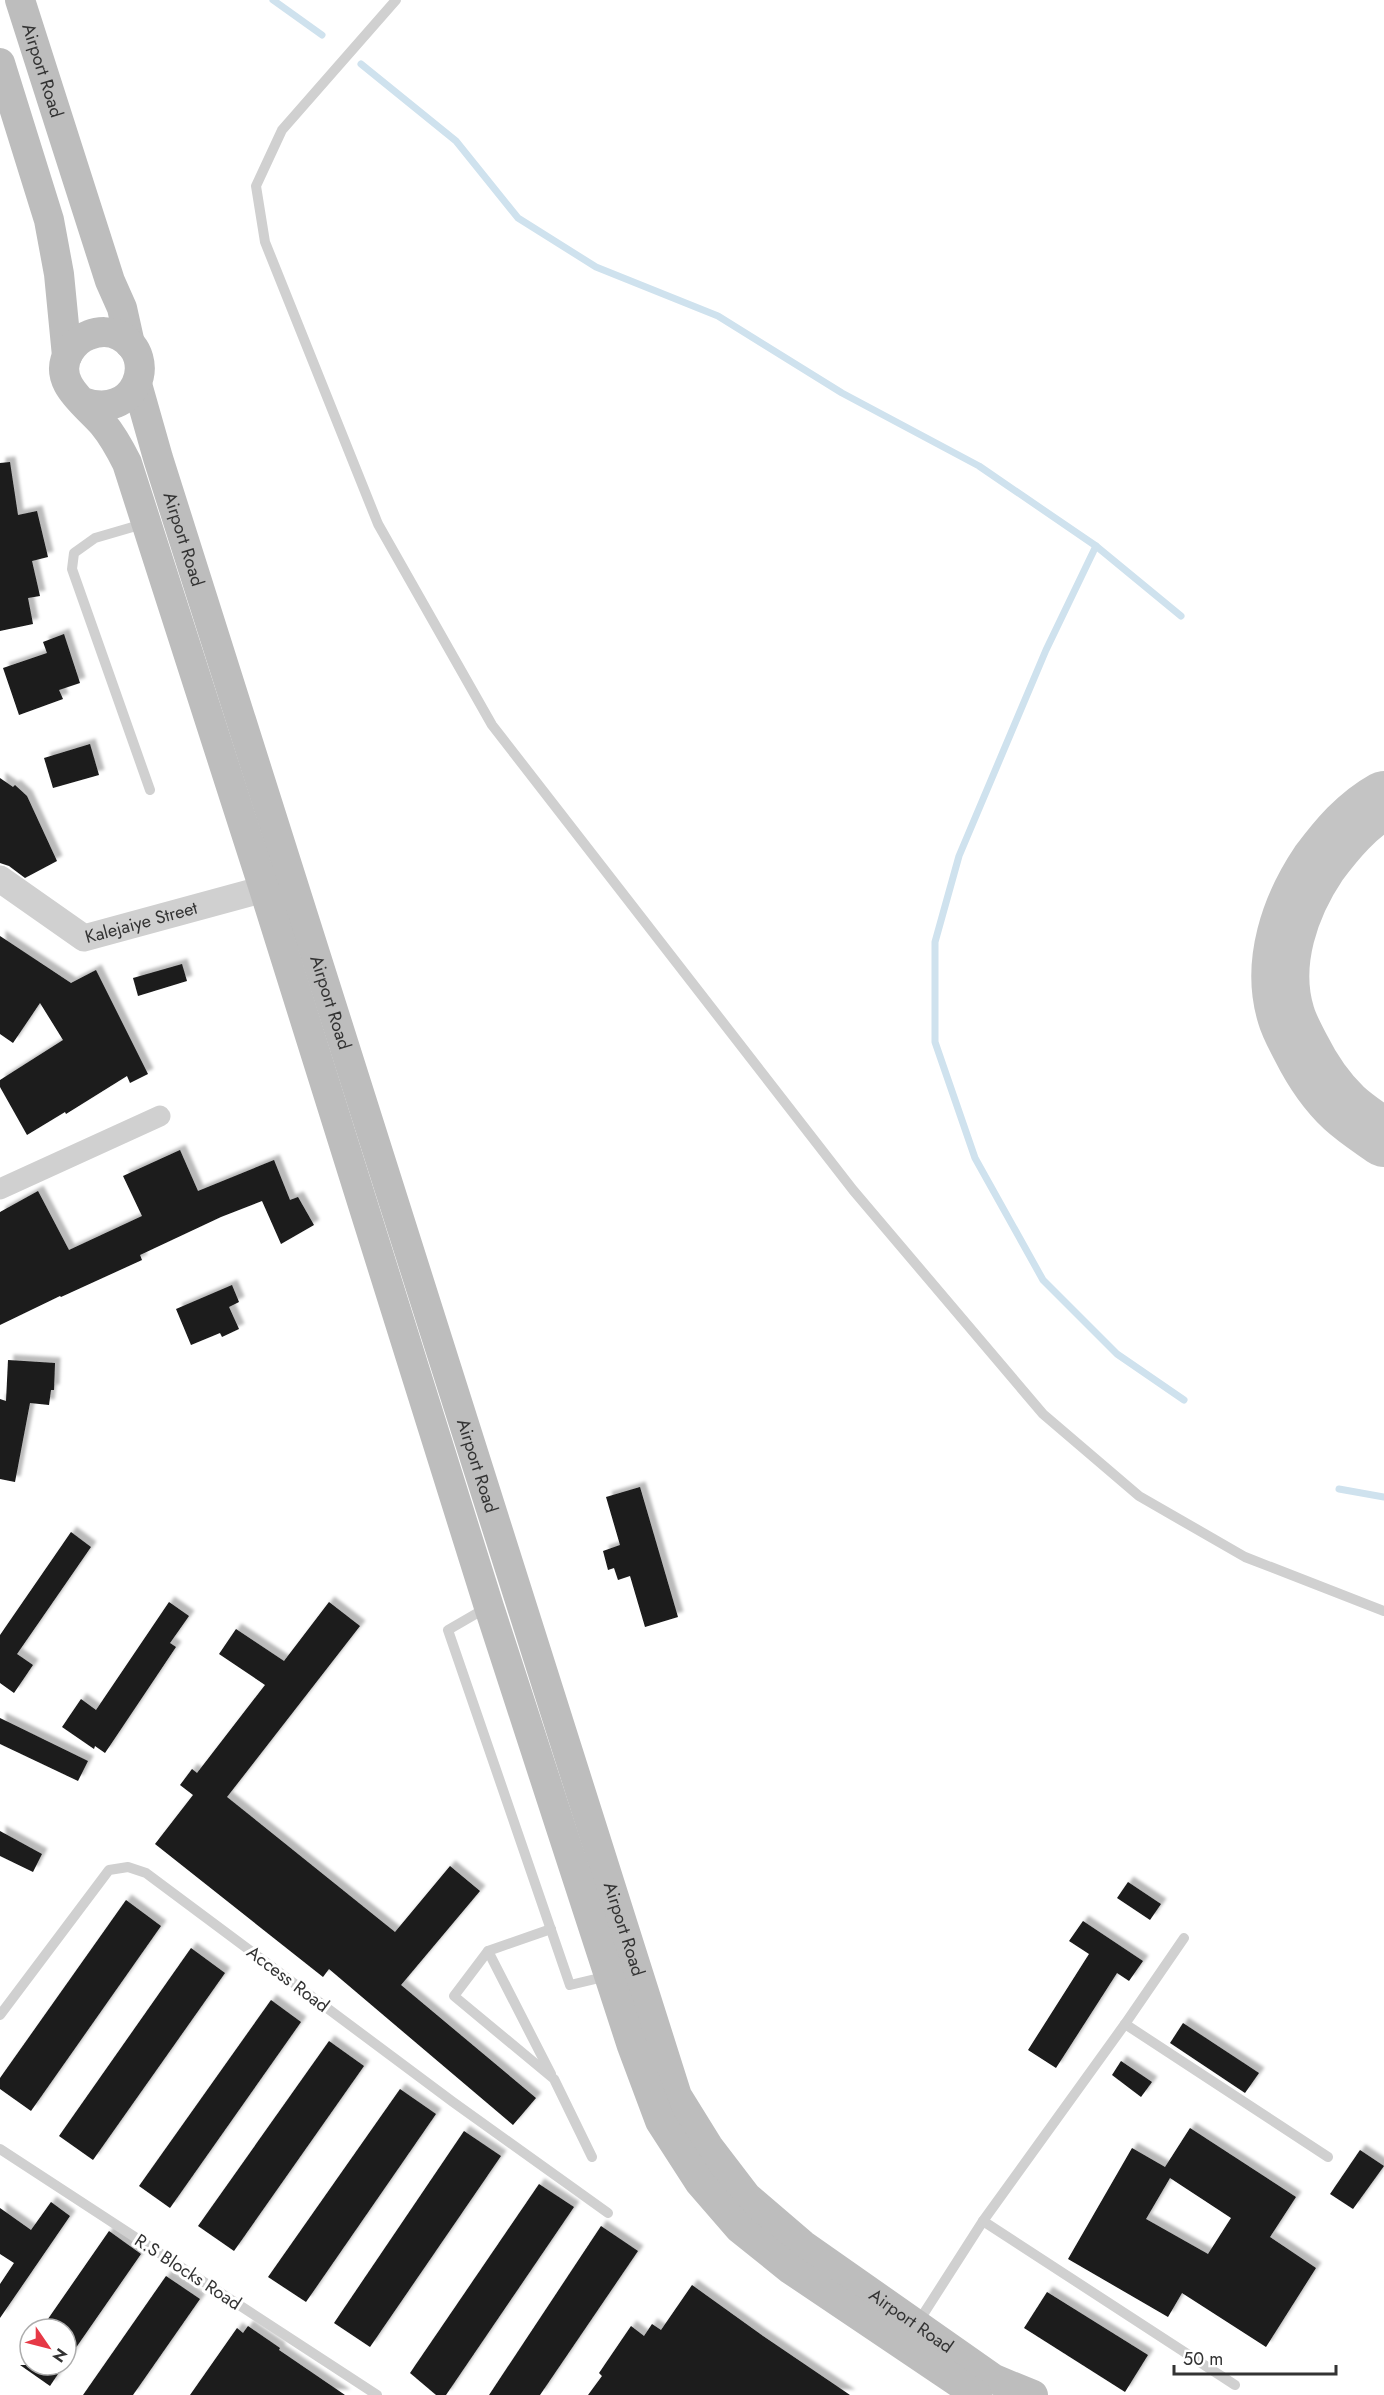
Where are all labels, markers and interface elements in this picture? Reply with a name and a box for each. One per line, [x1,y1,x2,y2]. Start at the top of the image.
street label: Airport Road [15,20,70,121]
street label: Airport Road [157,489,211,590]
street label: Kalejaiye Street [82,895,201,950]
street label: Airport Road [303,952,358,1053]
street label: Airport Road [450,1415,504,1516]
street label: Airport Road [597,1879,651,1979]
street label: Access Road [241,1939,335,2019]
street label: R.S Blocks Road [129,2228,247,2316]
street label: Airport Road [864,2282,959,2360]
north arrow [18,2317,78,2377]
scale bar [1174,2338,1336,2376]
text: N [47,2344,73,2367]
text: 50 m [1183,2346,1223,2372]

